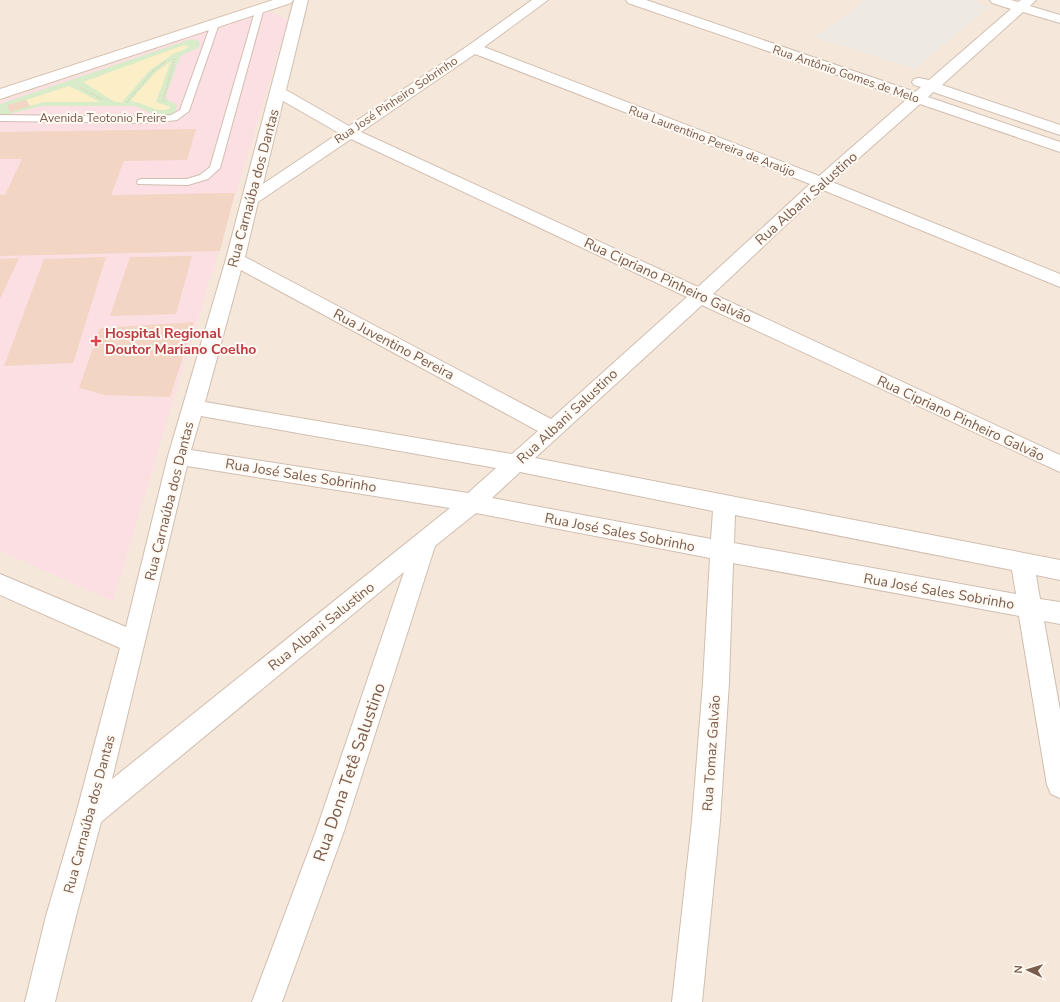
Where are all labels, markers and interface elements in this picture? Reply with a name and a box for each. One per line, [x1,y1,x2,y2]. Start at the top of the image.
street label: Rua Antônio Gomes de Melo [771,41,922,107]
street label: Rua José Pinheiro Sobrinho [331,52,461,147]
street label: Rua Laurentino Pereira de Araújo [626,102,798,180]
street label: Rua Carnaúba dos Dantas [223,107,284,269]
street label: Avenida Teotonio Freire [40,110,166,126]
street label: Rua Albani Salustino [751,147,862,249]
street label: Rua Cipriano Pinheiro Galvão [581,233,755,328]
street label: Rua Juventino Pereira [330,304,458,384]
place label: Hospital Regional Doutor Mariano Coelho [105,324,256,359]
marker: Hospital Regional Doutor Mariano Coelho [90,335,102,347]
street label: Rua Albani Salustino [513,364,622,468]
street label: Rua Cipriano Pinheiro Galvão [874,371,1048,466]
street label: Rua Carnaúba dos Dantas [141,419,199,583]
street label: Rua José Sales Sobrinho [224,454,378,497]
street label: Rua José Sales Sobrinho [543,509,697,556]
street label: Rua José Sales Sobrinho [862,569,1016,614]
street label: Rua Albani Salustino [264,577,379,675]
street label: Rua Dona Tetê Salustino [308,680,391,865]
street label: Rua Tomaz Galvão [698,694,725,812]
street label: Rua Carnaúba dos Dantas [59,733,120,895]
north arrow [1008,950,1048,990]
text: N [1011,965,1026,974]

